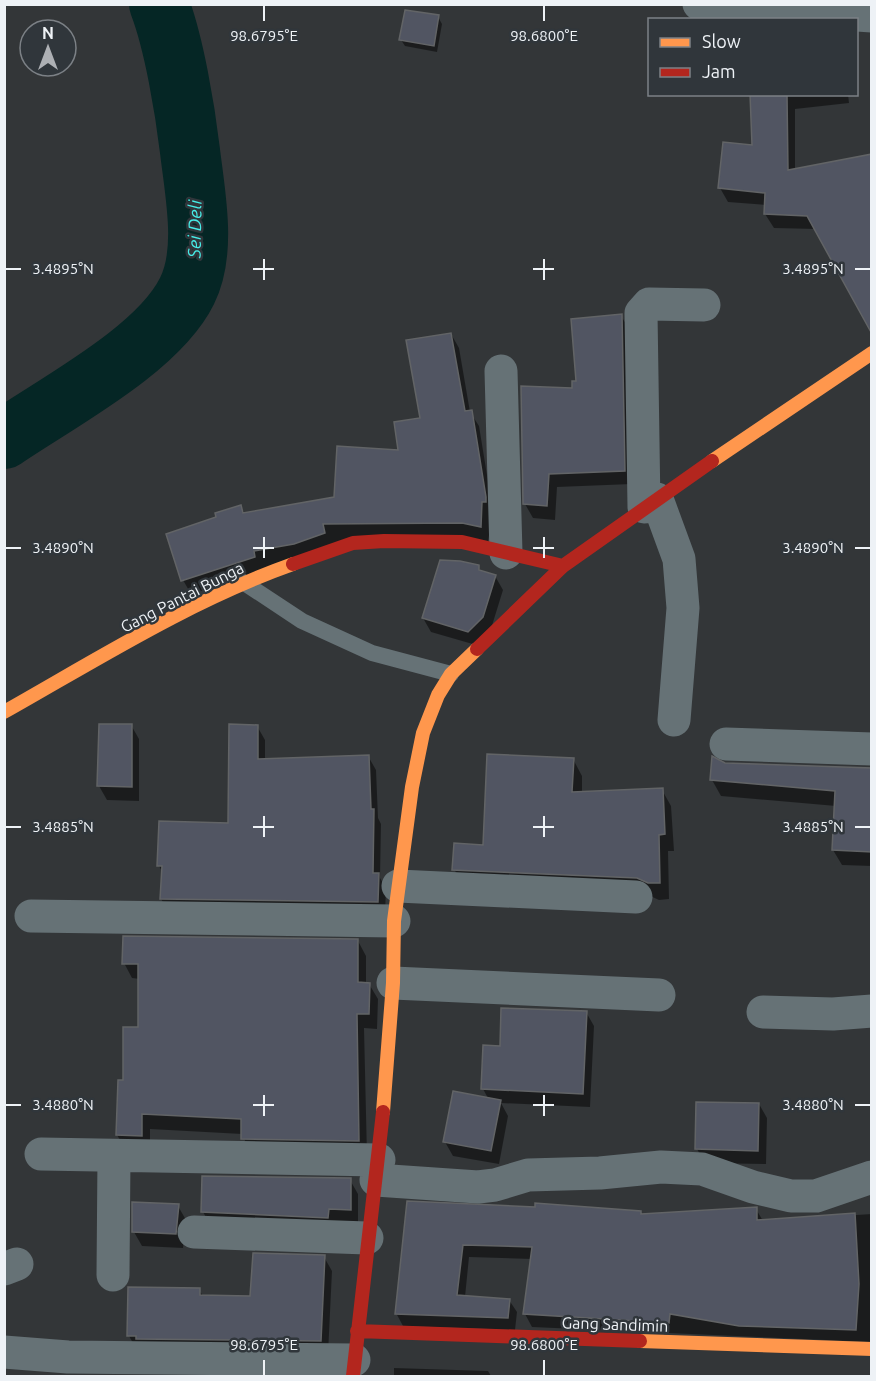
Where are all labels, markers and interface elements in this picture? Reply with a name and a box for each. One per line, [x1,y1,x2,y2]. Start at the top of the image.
north arrow [18,18,78,78]
legend [648,18,858,96]
text: N [42,24,54,42]
text: 98.6795°E [230,27,298,44]
text: 98.6800°E [510,27,578,44]
text: Slow [702,31,741,51]
text: Jam [702,61,736,81]
water label: Sei Deli [183,199,205,259]
text: 3.4895°N [32,260,94,277]
text: 3.4895°N [782,260,844,277]
text: 3.4890°N [32,539,94,556]
text: 3.4890°N [782,539,844,556]
street label: Gang Pantai Bunga [118,558,246,636]
text: 3.4885°N [32,818,94,835]
text: 3.4885°N [782,818,844,835]
text: 3.4880°N [32,1096,94,1113]
text: 3.4880°N [782,1096,844,1113]
street label: Gang Sandimin [561,1313,669,1335]
text: 98.6795°E [230,1336,298,1353]
text: 98.6800°E [510,1336,578,1353]

